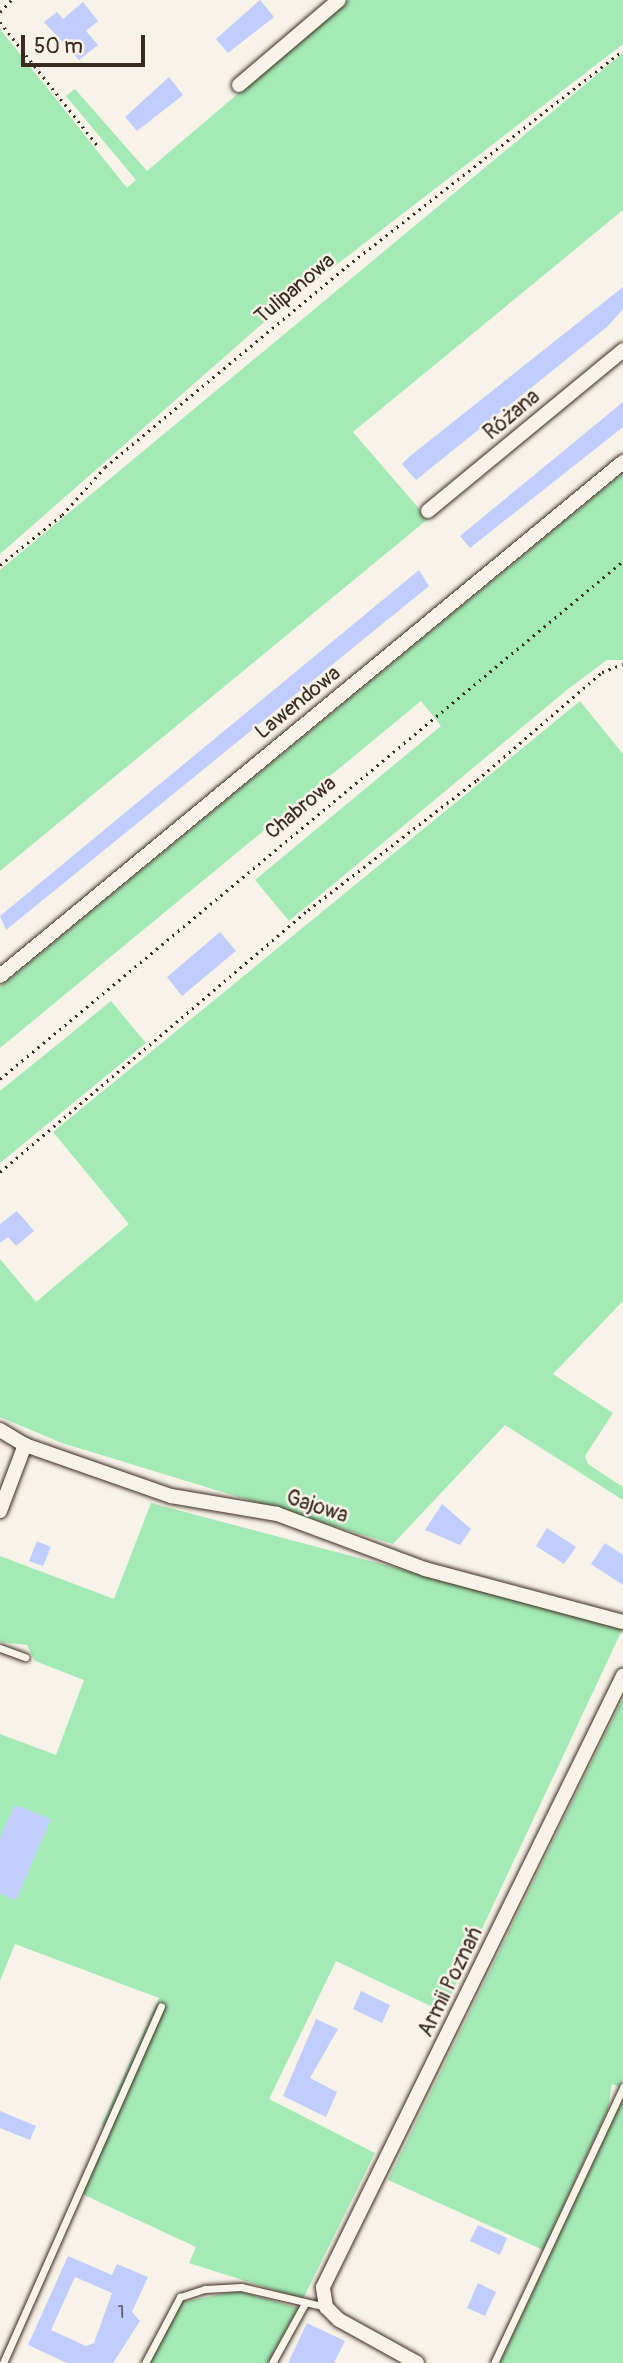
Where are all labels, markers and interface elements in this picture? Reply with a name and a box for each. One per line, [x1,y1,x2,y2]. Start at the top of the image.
scale bar [24,21,149,65]
text: 50 m [34,33,83,60]
street label: Tulipanowa [250,248,340,330]
street label: Różana [479,384,545,446]
street label: Lawendowa [250,661,346,745]
street label: Chabrowa [260,771,342,845]
street label: Gajowa [283,1485,351,1529]
street label: Armii Poznań [414,1923,488,2041]
house number: 1 [117,2302,125,2324]

